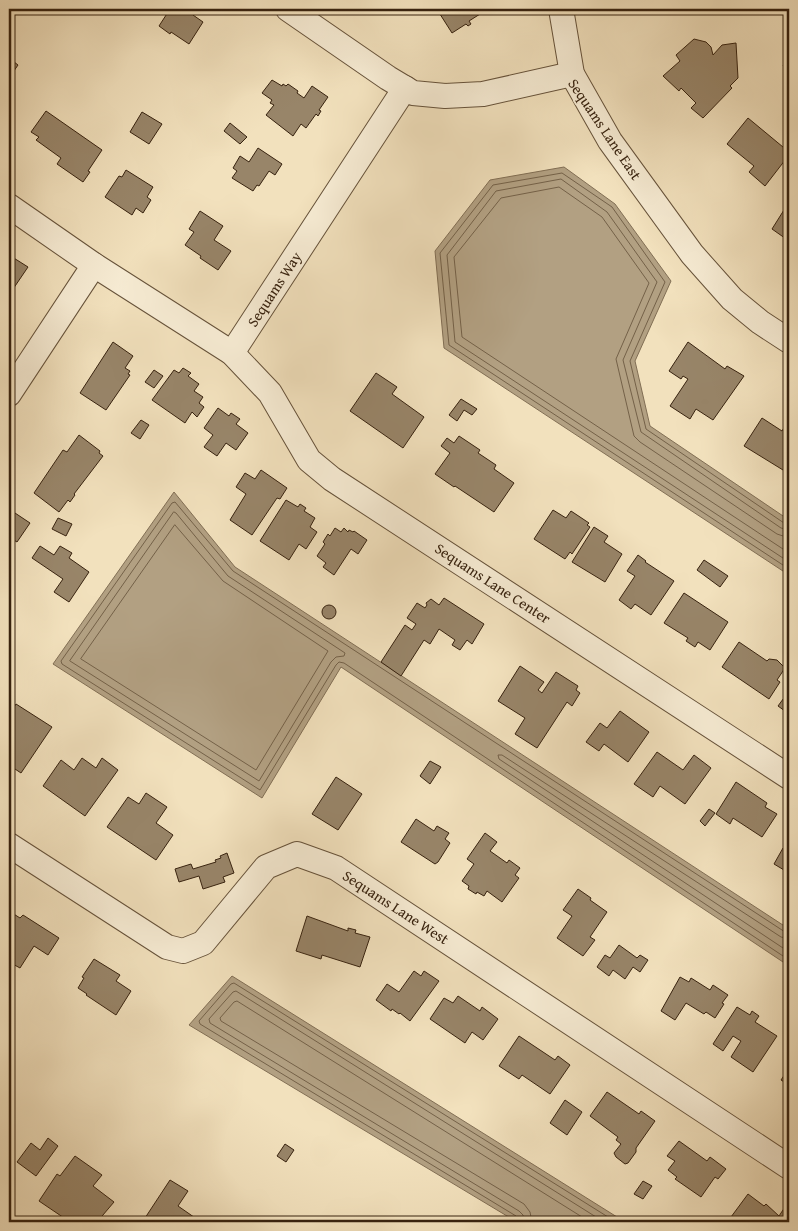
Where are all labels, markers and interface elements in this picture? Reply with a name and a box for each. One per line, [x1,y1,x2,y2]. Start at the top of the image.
street label: Sequams Lane East [563,74,647,184]
street label: Sequams Way [242,247,306,331]
street label: Sequams Lane Center [431,538,555,628]
street label: Sequams Lane West [339,865,454,950]

